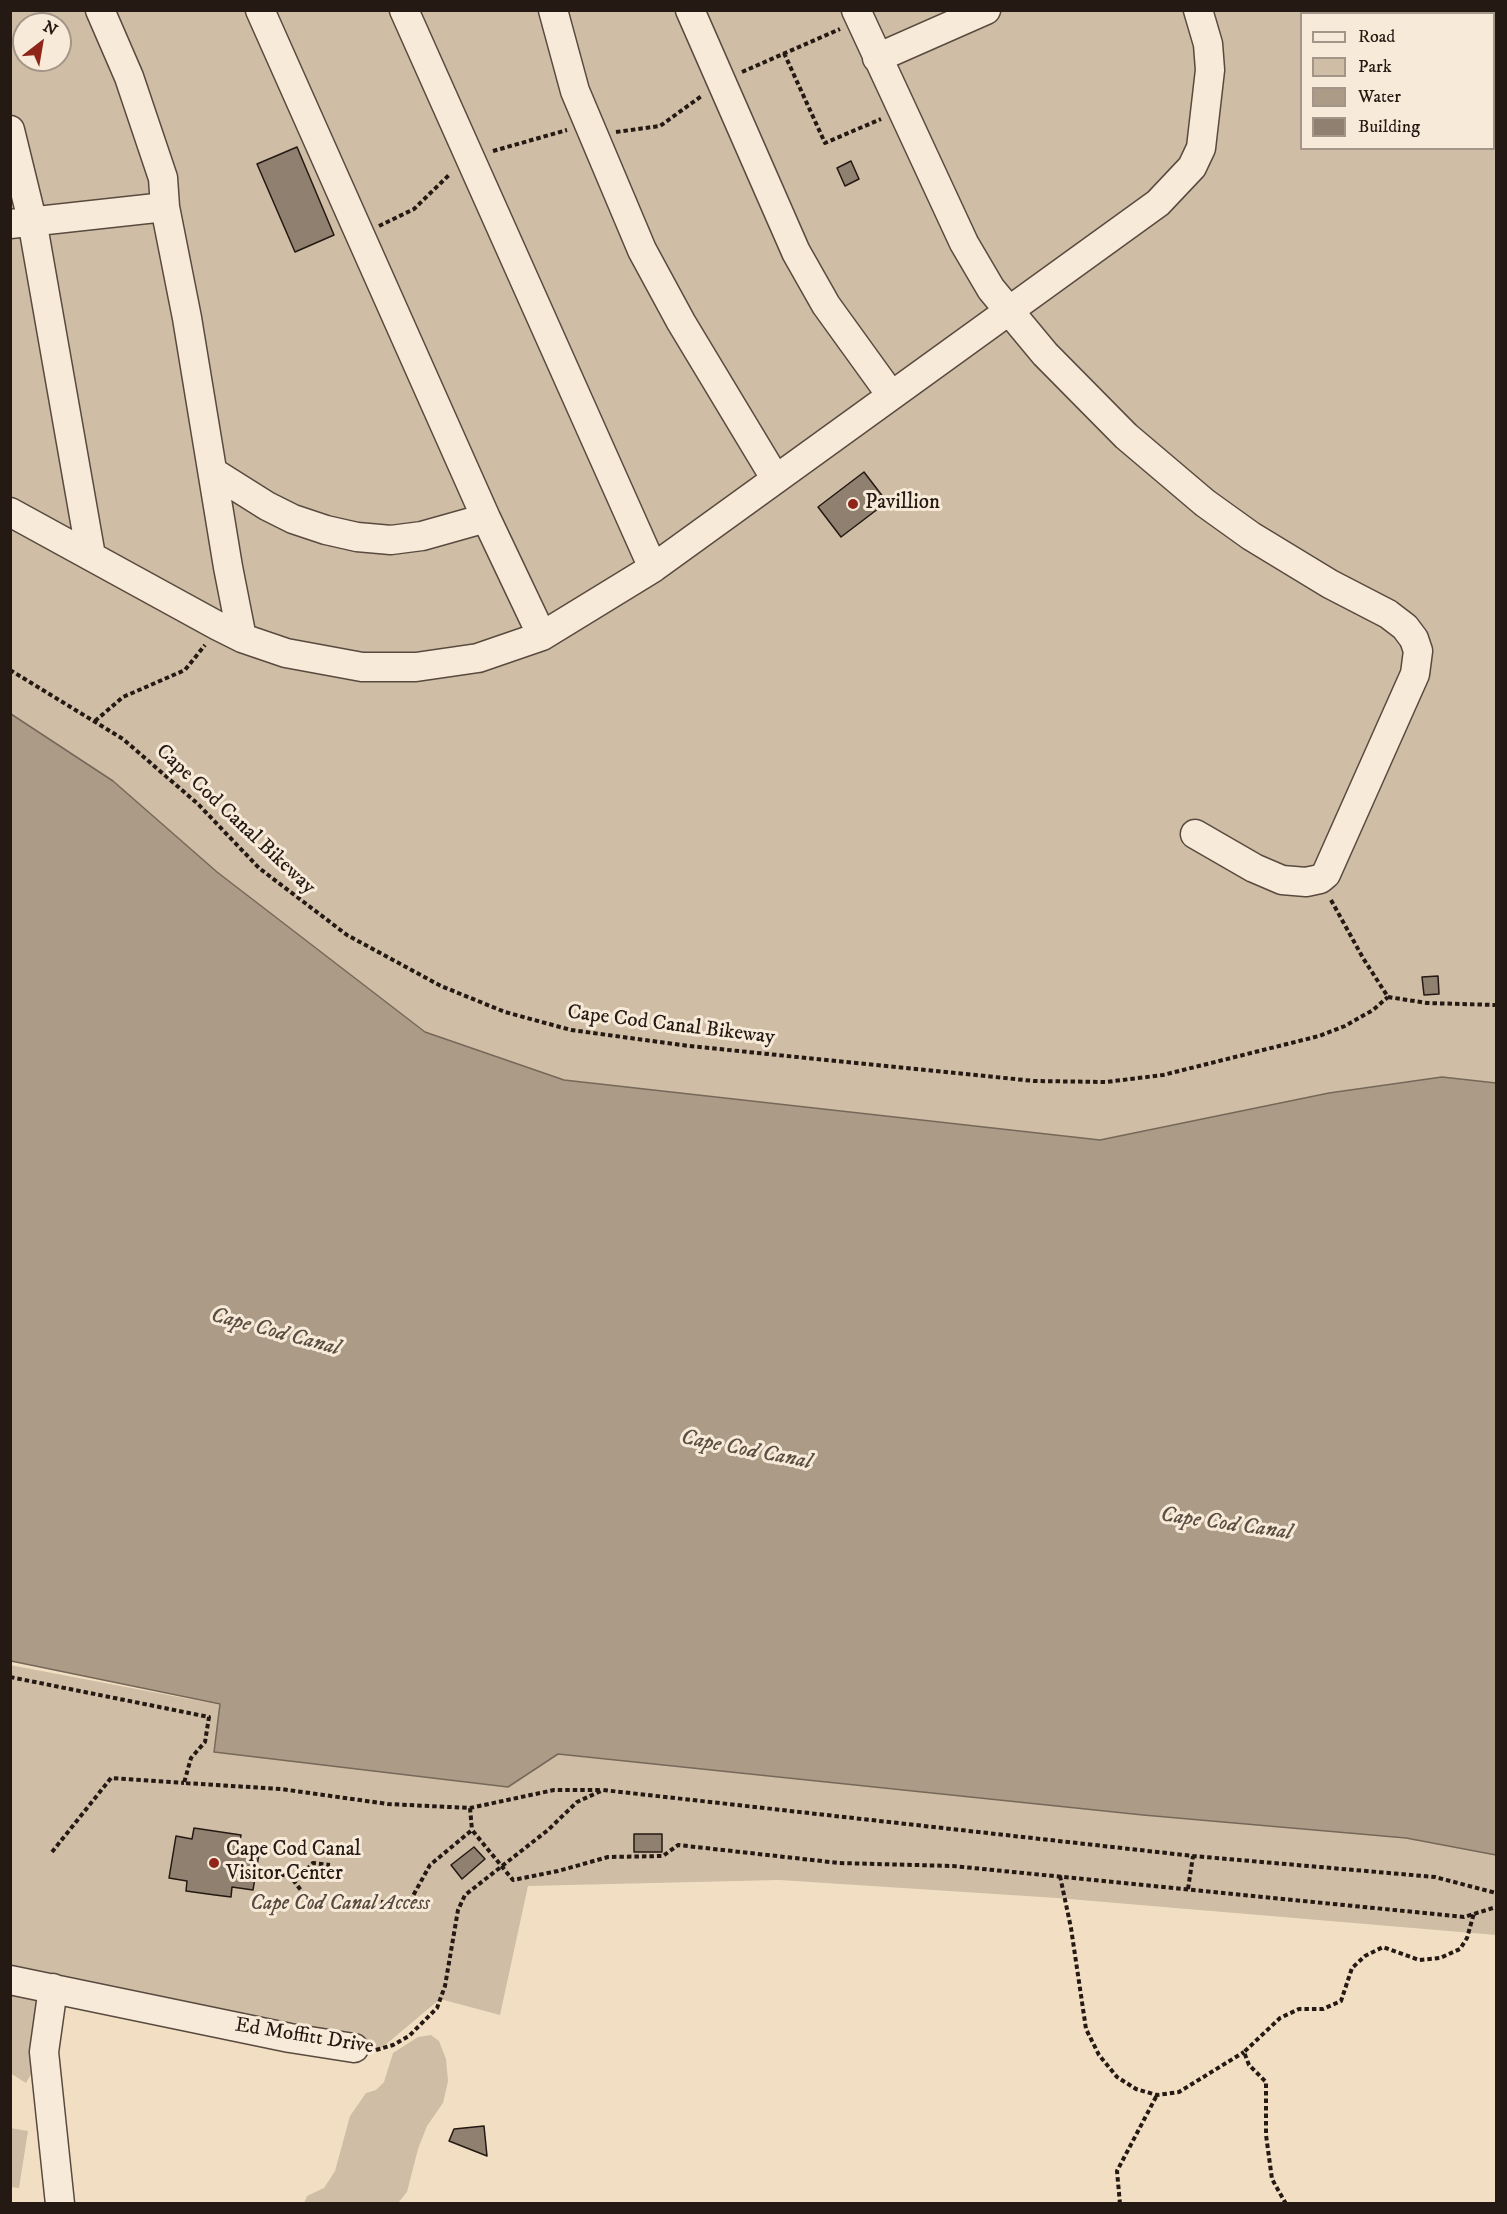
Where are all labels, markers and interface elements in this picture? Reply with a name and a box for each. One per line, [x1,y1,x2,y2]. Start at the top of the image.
north arrow [12,12,72,72]
legend [1300,12,1495,150]
text: N [39,16,61,40]
text: Road [1358,26,1395,48]
text: Park [1358,56,1392,78]
text: Water [1358,86,1401,108]
text: Building [1358,116,1420,138]
place label: Pavillion [865,491,940,517]
marker: Pavillion [846,497,860,511]
street label: Cape Cod Canal Bikeway [150,739,320,901]
street label: Cape Cod Canal Bikeway [566,1001,776,1051]
water label: Cape Cod Canal [207,1303,343,1363]
water label: Cape Cod Canal [678,1425,814,1477]
water label: Cape Cod Canal [1158,1503,1294,1547]
place label: Cape Cod Canal Visitor Center [226,1838,361,1888]
marker: Cape Cod Canal Visitor Center [207,1856,221,1870]
park label: Cape Cod Canal Access [250,1892,430,1918]
street label: Ed Moffitt Drive [233,2014,375,2060]

